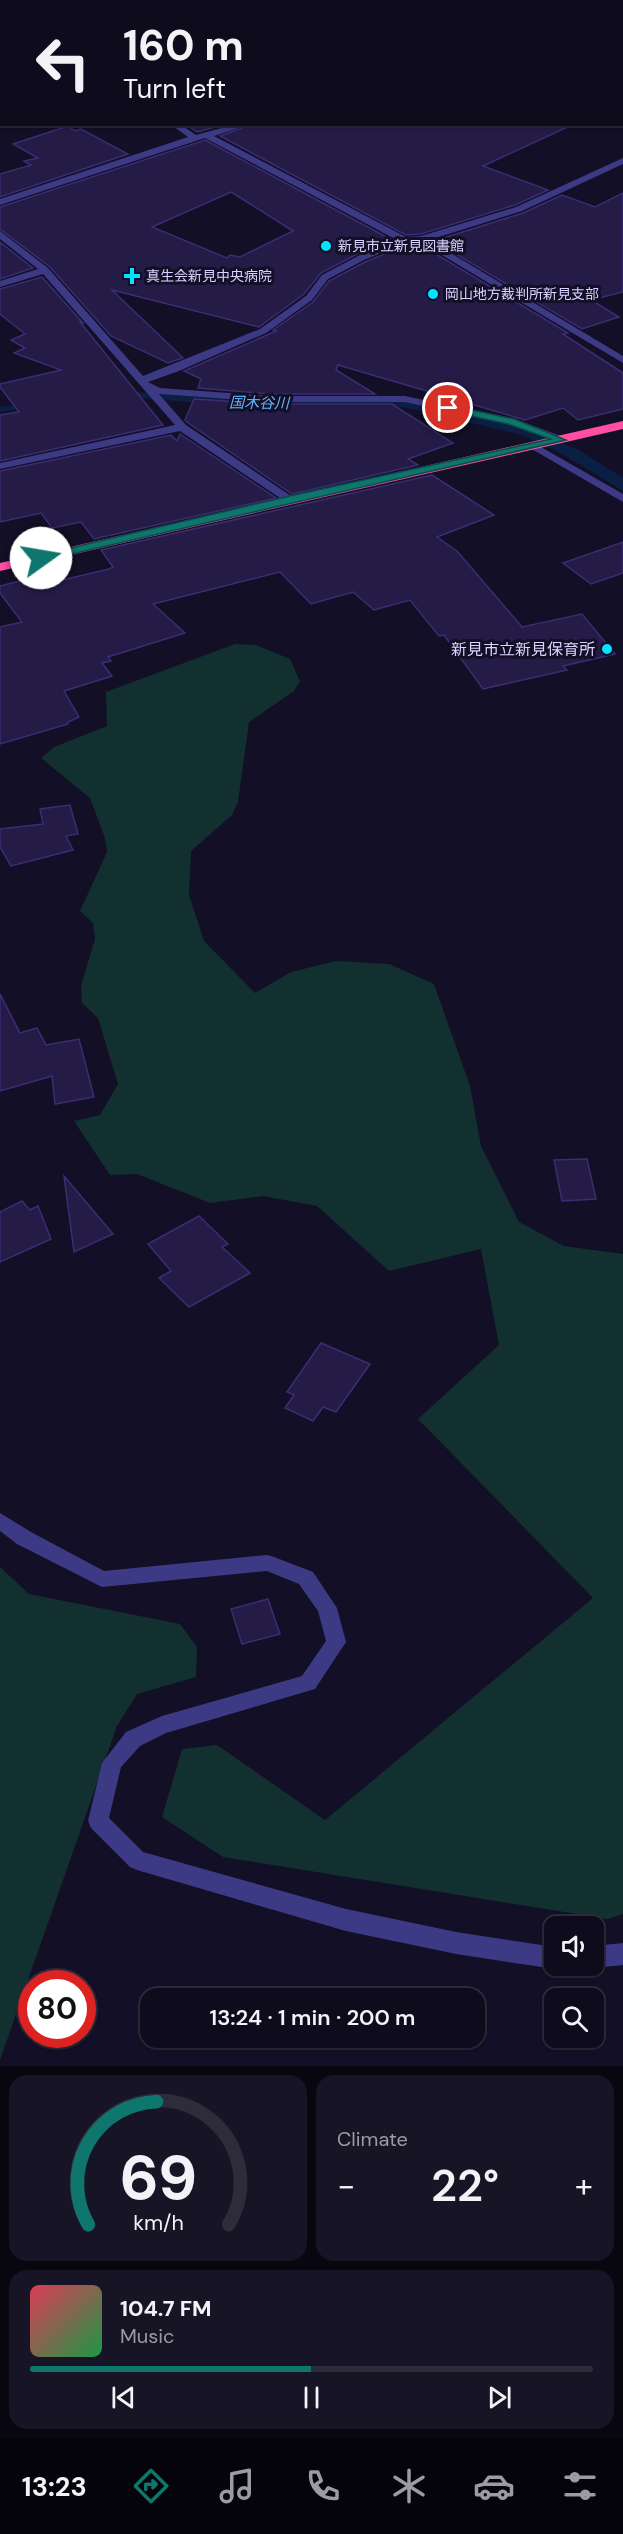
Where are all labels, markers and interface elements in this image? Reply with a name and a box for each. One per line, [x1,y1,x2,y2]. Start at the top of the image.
text: 160 m [123,18,244,73]
icon: left [24,24,102,102]
text: Turn left [123,71,226,106]
place label: 新見市立新見図書館 [338,237,464,255]
marker: 新見市立新見図書館 [319,239,333,253]
marker: 真生会新見中央病院 [123,267,141,285]
place label: 真生会新見中央病院 [146,267,272,285]
place label: 岡山地方裁判所新見支部 [445,285,599,303]
marker: 岡山地方裁判所新見支部 [426,287,440,301]
pin [422,382,473,433]
icon: arrive [431,391,464,424]
water label: 国木谷川 [229,392,291,414]
position arrow [9,526,73,590]
place label: 新見市立新見保育所 [451,639,595,660]
marker: 新見市立新見保育所 [600,642,614,656]
map controls [544,1916,604,2048]
button: sound [544,1916,604,1976]
speed limit sign: 80 [18,1970,96,2048]
button: search [544,1988,604,2048]
text: 13:24 · 1 min · 200 m [210,2003,415,2032]
text: Climate [337,2126,408,2152]
text: 69 [119,2137,197,2218]
text: 22° [431,2156,499,2215]
text: − [337,2164,355,2207]
text: + [575,2164,593,2207]
text: km/h [133,2209,183,2237]
text: 104.7 FM [120,2294,211,2323]
text: Music [120,2323,175,2349]
icon: previous [107,2381,140,2414]
icon: pause [295,2381,328,2414]
icon: next [483,2381,516,2414]
icon: directions [130,2465,172,2507]
icon: music [216,2465,258,2507]
icon: phone [302,2465,344,2507]
icon: climate [388,2465,430,2507]
icon: car [473,2465,515,2507]
icon: filters [559,2465,601,2507]
text: 13:23 [22,2469,87,2504]

